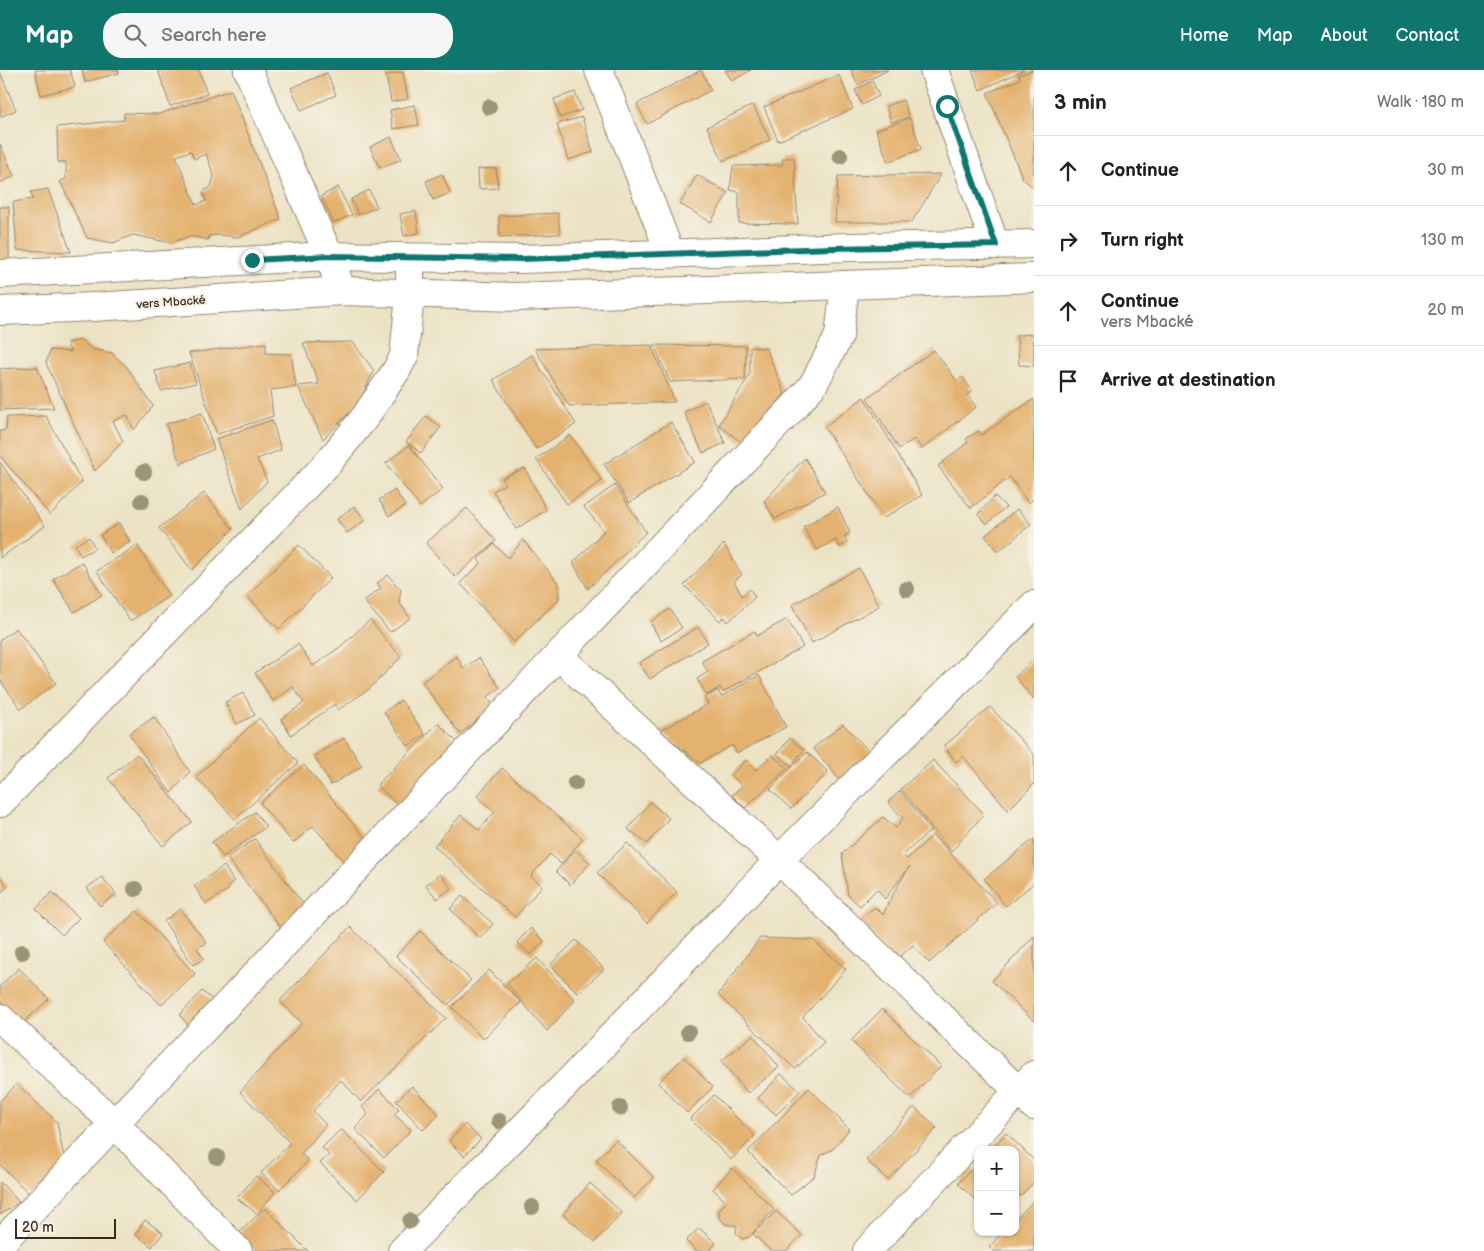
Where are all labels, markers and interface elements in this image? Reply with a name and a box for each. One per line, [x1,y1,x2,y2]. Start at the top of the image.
search box [103,13,453,58]
text: Map [25,21,73,50]
icon: search [121,21,149,49]
text: Search here [161,24,267,47]
text: Home [1180,25,1229,46]
text: Map [1257,25,1293,46]
text: About [1321,25,1368,46]
text: Contact [1396,25,1459,46]
text: 3 min [1054,90,1107,115]
text: Walk · 180 m [1377,93,1464,112]
route start [936,95,959,118]
icon: ahead [1054,157,1082,185]
text: Continue [1101,159,1179,182]
text: 30 m [1427,161,1464,180]
icon: right [1054,227,1082,255]
text: Turn right [1101,229,1184,252]
text: 130 m [1421,231,1464,250]
route end [241,249,264,272]
text: Continue [1101,290,1179,313]
street label: vers Mbacké [135,293,206,312]
icon: ahead [1054,297,1082,325]
text: 20 m [1428,301,1464,320]
text: vers Mbacké [1101,313,1194,332]
icon: arrive [1054,367,1082,395]
text: Arrive at destination [1101,369,1276,392]
map controls [974,1146,1019,1236]
button: + [974,1146,1019,1191]
button: − [974,1191,1019,1236]
scale bar [15,1216,116,1239]
text: 20 m [22,1219,54,1236]

